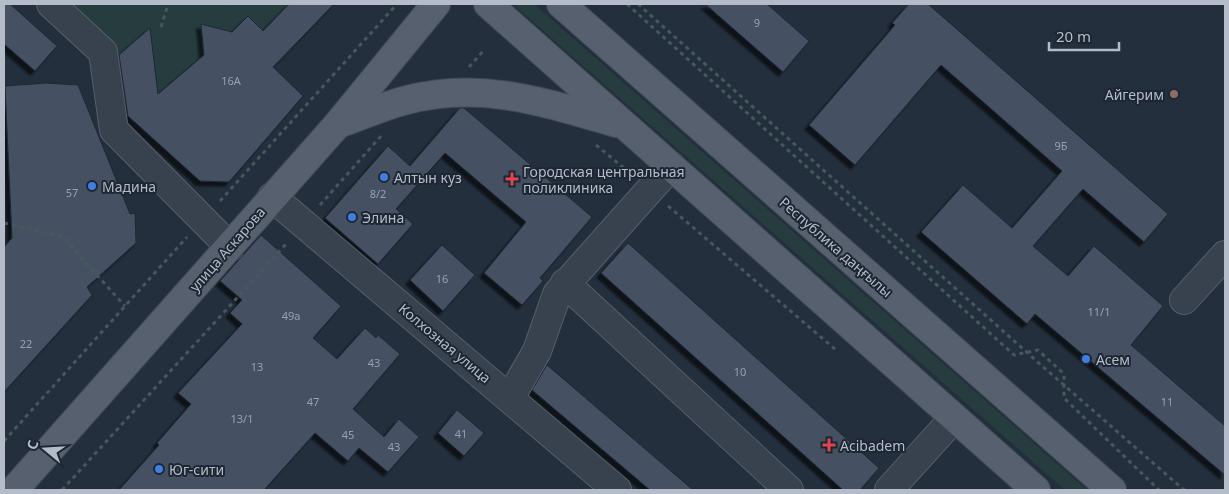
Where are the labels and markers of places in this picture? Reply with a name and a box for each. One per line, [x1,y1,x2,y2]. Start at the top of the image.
place label: Айгерим [1105,85,1164,104]
marker: Айгерим [1168,88,1180,100]
place label: Городская центральная поликлиника [523,162,685,197]
place label: Алтын куз [394,168,462,187]
marker: Алтын куз [378,171,390,183]
marker: Городская центральная поликлиника [505,172,519,186]
place label: Мадина [102,177,156,196]
marker: Мадина [86,180,98,192]
place label: Элина [362,208,404,227]
marker: Элина [346,211,358,223]
place label: Асем [1096,350,1130,369]
marker: Асем [1080,353,1092,365]
place label: Acibadem [840,436,905,455]
marker: Acibadem [822,438,836,452]
place label: Юг-сити [169,460,224,479]
marker: Юг-сити [153,463,165,475]

